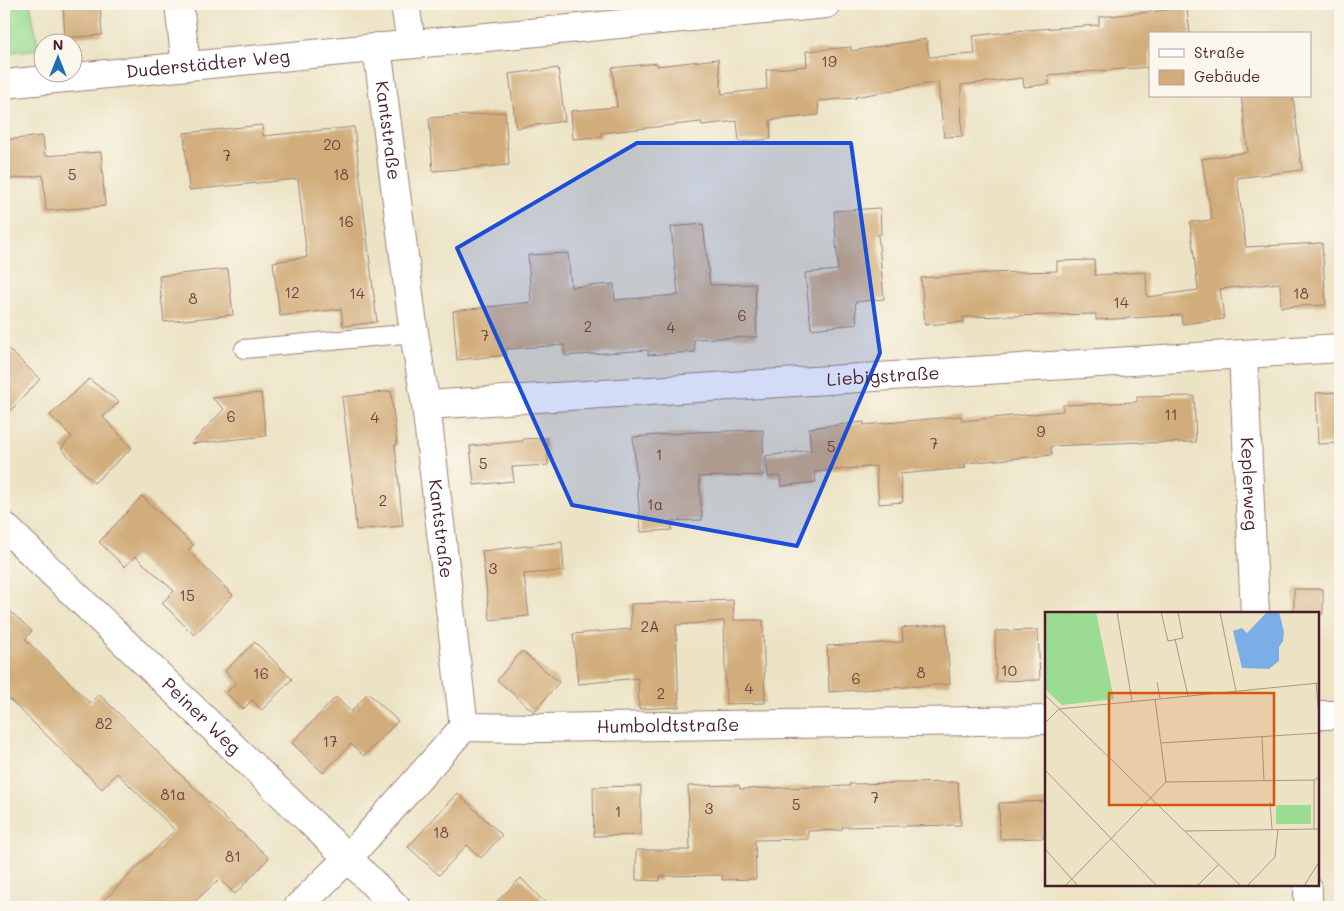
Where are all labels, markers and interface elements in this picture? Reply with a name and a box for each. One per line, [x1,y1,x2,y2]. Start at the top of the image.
north arrow [32,32,82,82]
legend [1149,32,1312,98]
text: N [53,35,63,54]
text: Straße [1194,42,1245,62]
street label: Duderstädter Weg [125,43,291,83]
house number: 19 [821,51,837,71]
text: Gebäude [1194,66,1260,86]
street label: Kantstraße [370,79,407,181]
house number: 20 [323,134,341,154]
house number: 7 [223,145,231,165]
house number: 5 [68,164,76,184]
house number: 18 [333,164,349,184]
house number: 16 [338,211,354,231]
house number: 12 [284,282,300,302]
house number: 14 [349,283,365,303]
house number: 18 [1293,283,1309,303]
house number: 8 [188,288,198,308]
house number: 14 [1113,292,1129,312]
house number: 6 [737,305,747,325]
house number: 2 [584,316,592,336]
house number: 4 [667,317,676,337]
house number: 7 [481,325,489,345]
street label: Liebigstraße [826,360,940,391]
house number: 11 [1164,404,1178,424]
house number: 6 [226,406,236,426]
house number: 4 [371,407,380,427]
house number: 9 [1037,421,1046,441]
house number: 7 [930,433,938,453]
house number: 5 [827,436,835,456]
street label: Keplerweg [1236,437,1264,531]
house number: 1 [656,444,662,464]
house number: 5 [479,453,487,473]
street label: Kantstraße [424,478,459,579]
house number: 2 [379,490,387,510]
house number: 1a [647,494,663,514]
house number: 3 [489,558,498,578]
house number: 15 [179,585,195,605]
inset map [1045,612,1319,886]
house number: 2A [641,616,659,636]
house number: 10 [1001,660,1017,680]
house number: 8 [916,662,926,682]
house number: 16 [253,663,269,683]
house number: 6 [851,668,861,688]
street label: Peiner Weg [157,672,247,759]
house number: 4 [745,678,754,698]
house number: 2 [657,683,665,703]
street label: Humboldtstraße [596,712,739,738]
house number: 82 [95,713,113,733]
house number: 17 [322,731,338,751]
house number: 81a [160,784,186,804]
house number: 7 [871,787,879,807]
house number: 5 [792,794,800,814]
house number: 3 [705,798,714,818]
house number: 1 [615,801,621,821]
house number: 18 [433,822,449,842]
house number: 81 [225,846,241,866]

